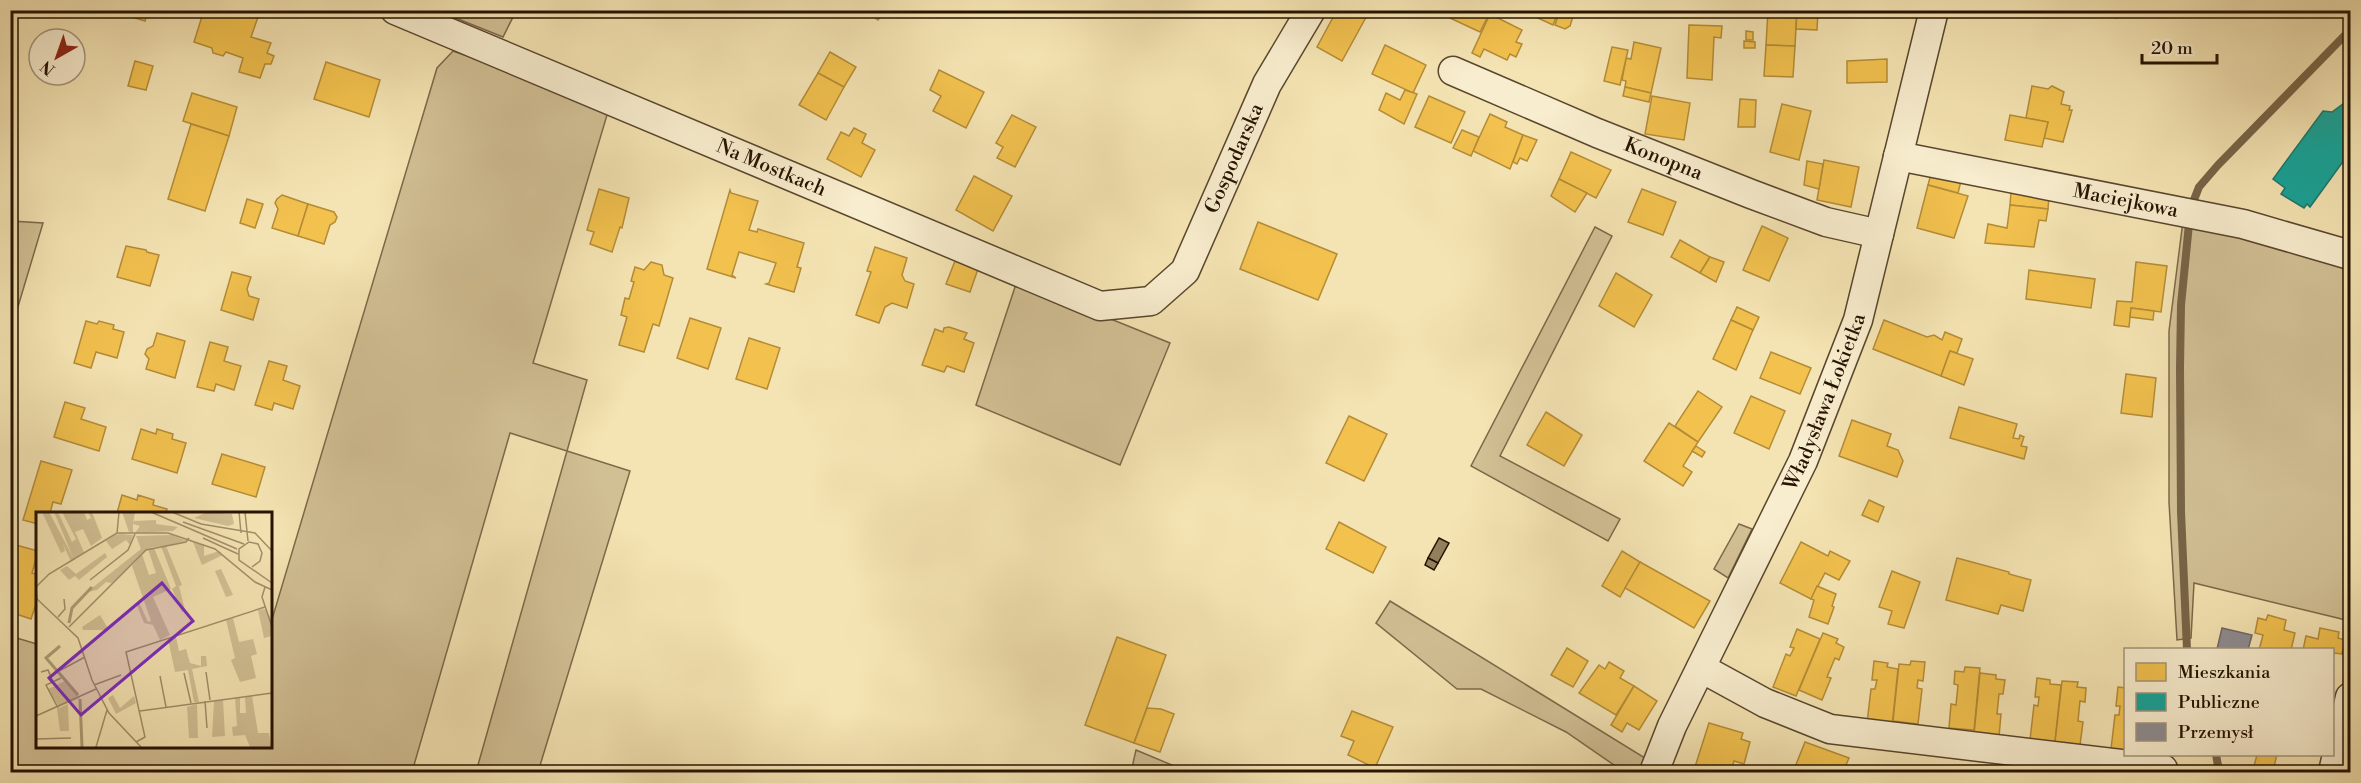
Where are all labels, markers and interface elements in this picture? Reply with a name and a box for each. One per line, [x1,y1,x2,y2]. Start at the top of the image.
north arrow [27,27,87,87]
scale bar [2142,27,2217,65]
text: 20 m [2151,37,2193,60]
text: N [36,56,59,79]
street label: Gospodarska [1199,99,1270,217]
street label: Konopna [1620,132,1707,186]
street label: Na Mostkach [712,134,830,202]
street label: Maciejkowa [2071,178,2181,224]
street label: Władysława Łokietka [1778,311,1872,495]
inset map [36,512,272,747]
legend [2124,648,2334,756]
text: Mieszkania [2178,661,2271,684]
text: Publiczne [2178,691,2260,714]
text: Przemysł [2178,721,2254,744]

